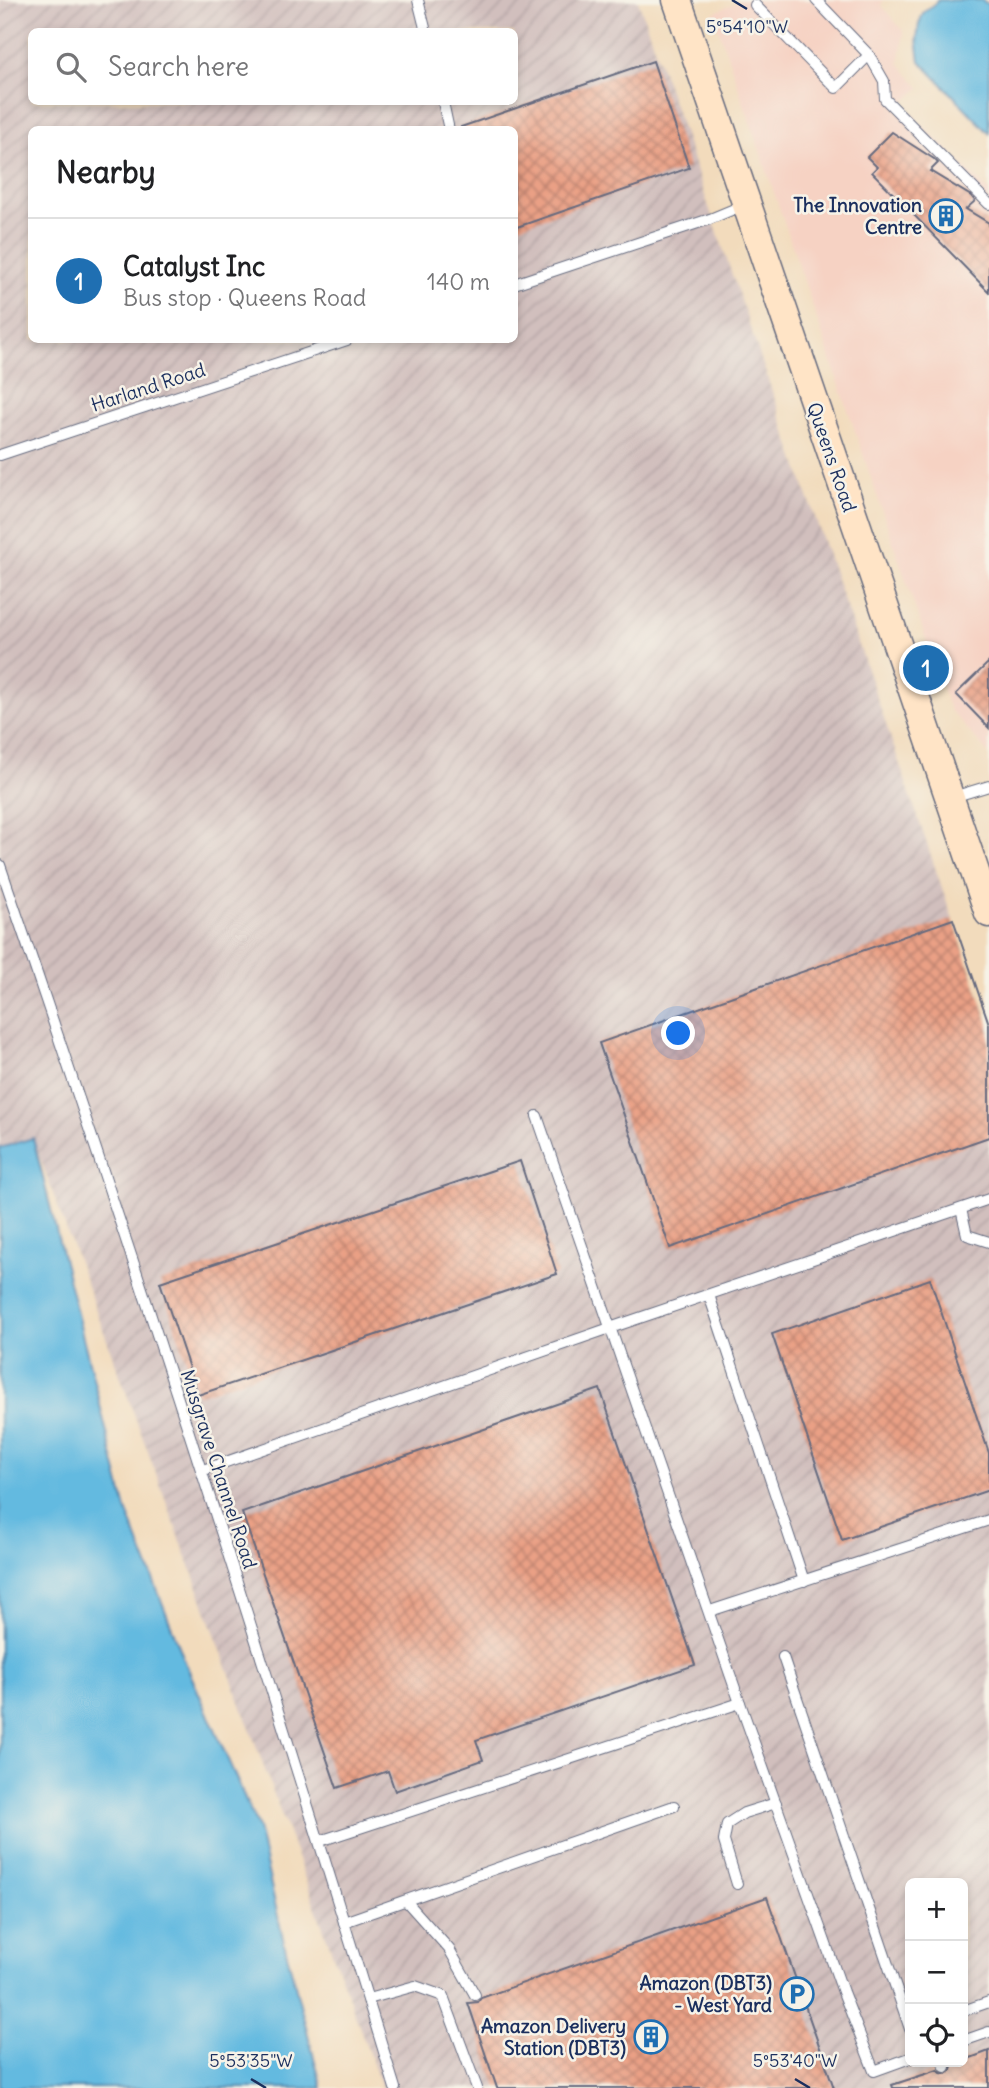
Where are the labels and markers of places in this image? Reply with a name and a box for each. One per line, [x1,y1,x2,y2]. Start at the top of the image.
place label: The Innovation Centre [793,193,922,239]
building icon: The Innovation Centre [927,197,965,235]
pin: 1 [903,642,949,694]
place label: Amazon (DBT3) - West Yard [640,1971,772,2017]
parking icon: Amazon (DBT3) - West Yard [778,1975,816,2013]
place label: Amazon Delivery Station (DBT3) [481,2014,626,2060]
building icon: Amazon Delivery Station (DBT3) [632,2018,670,2056]

